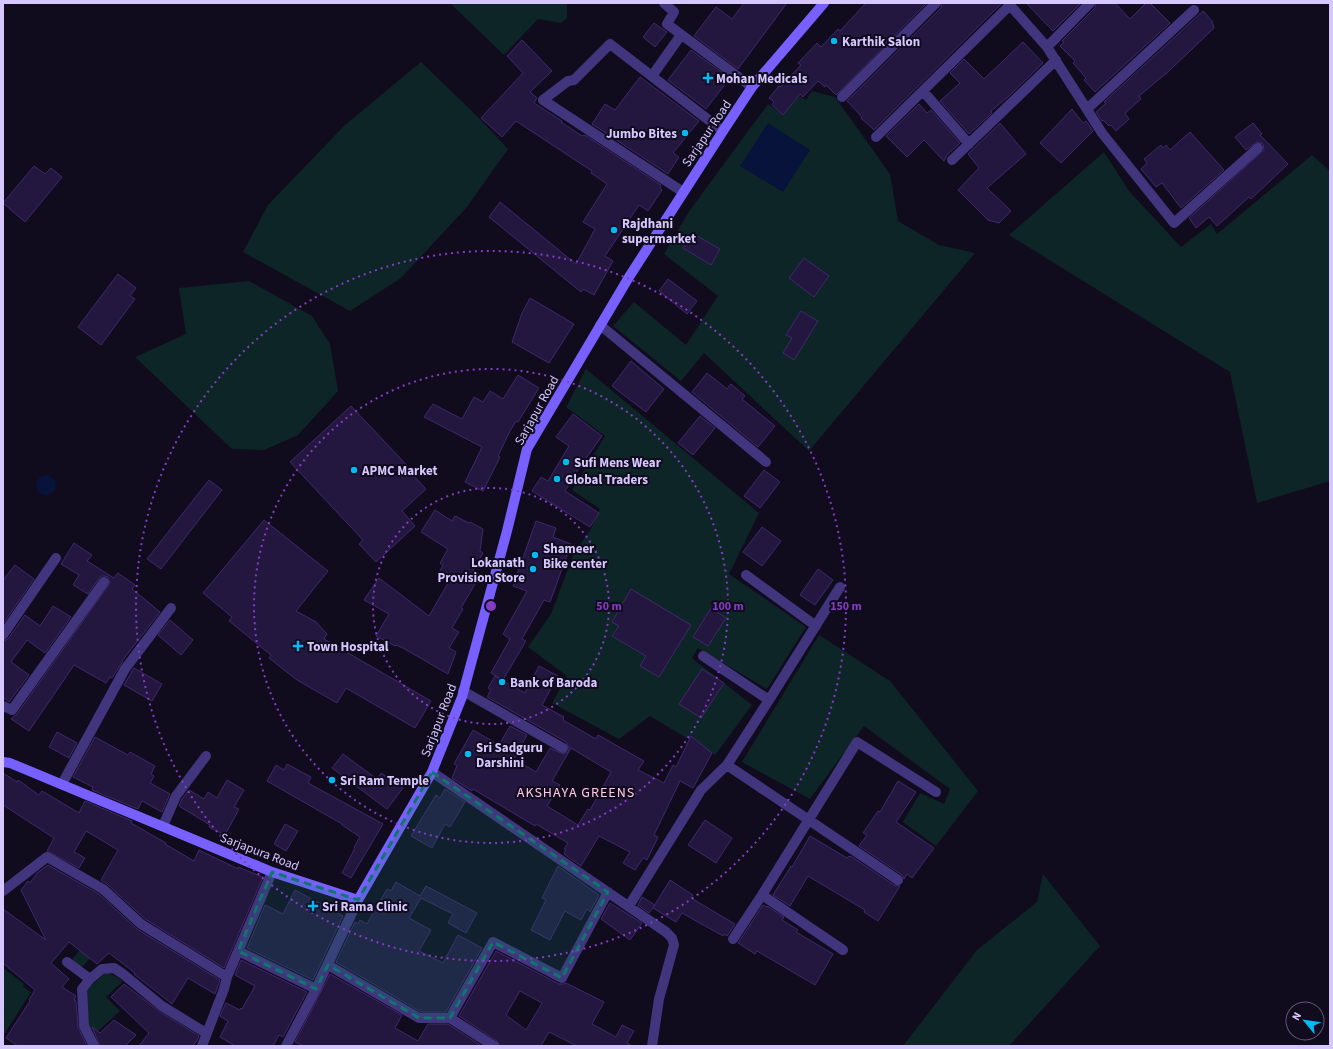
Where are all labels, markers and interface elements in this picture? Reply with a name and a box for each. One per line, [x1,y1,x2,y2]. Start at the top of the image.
place label: Karthik Salon [842,33,920,51]
marker: Karthik Salon [829,36,839,46]
place label: Mohan Medicals [716,70,808,88]
marker: Mohan Medicals [703,73,713,83]
street label: Sarjapur Road [678,97,736,171]
place label: Jumbo Bites [606,125,677,143]
marker: Jumbo Bites [680,128,690,138]
place label: Rajdhani supermarket [622,215,696,248]
marker: Rajdhani supermarket [609,225,619,235]
street label: Sarjapur Road [510,372,563,449]
place label: Sufi Mens Wear [574,454,662,472]
marker: Sufi Mens Wear [561,457,571,467]
place label: APMC Market [361,462,438,480]
marker: APMC Market [349,465,359,475]
place label: Global Traders [565,471,648,489]
marker: Global Traders [552,474,562,484]
place label: Shameer Bike center [543,540,608,573]
marker: Shameer Bike center [530,550,540,560]
place label: Lokanath Provision Store [438,554,525,587]
marker: Lokanath Provision Store [528,564,538,574]
text: 50 m [596,598,622,615]
text: 100 m [712,598,744,615]
text: 150 m [830,598,862,615]
centre of rings [484,599,498,613]
place label: Town Hospital [307,638,389,656]
marker: Town Hospital [292,640,304,652]
place label: Bank of Baroda [510,674,597,692]
marker: Bank of Baroda [497,677,507,687]
street label: Sarjapur Road [417,681,461,760]
place label: Sri Sadguru Darshini [476,739,543,772]
marker: Sri Sadguru Darshini [463,749,473,759]
place label: Sri Ram Temple [340,772,429,790]
marker: Sri Ram Temple [327,775,337,785]
district label: AKSHAYA GREENS [517,783,635,803]
street label: Sarjapura Road [218,829,302,875]
place label: Sri Rama Clinic [322,898,408,916]
marker: Sri Rama Clinic [307,900,319,912]
north arrow [1285,1001,1325,1041]
text: N [1288,1010,1305,1023]

